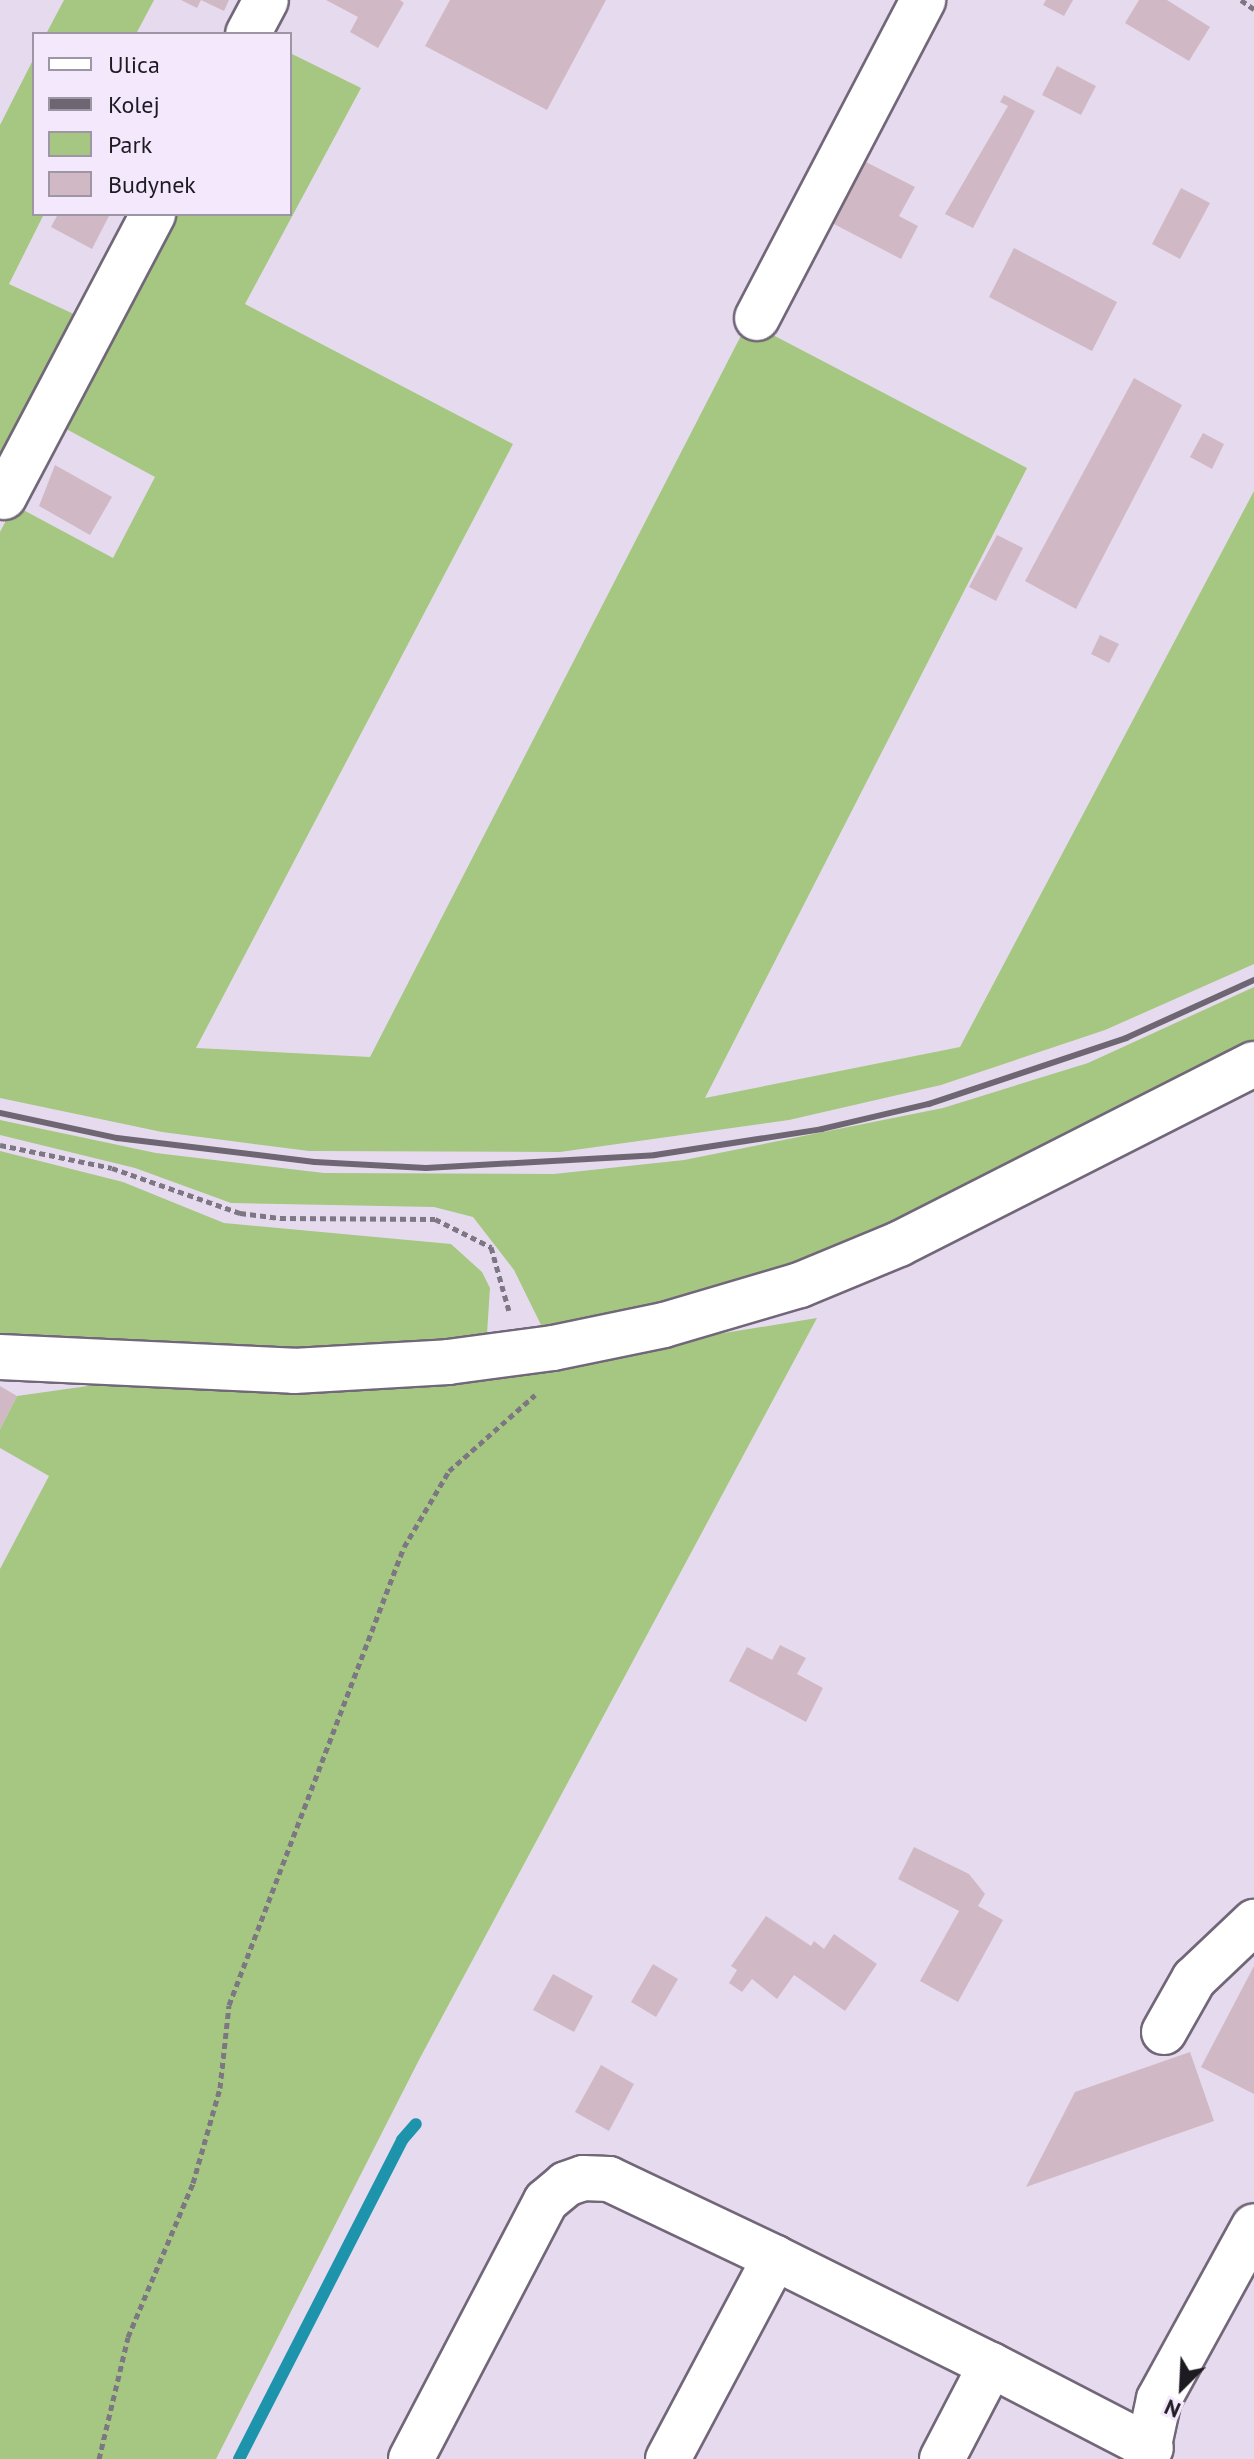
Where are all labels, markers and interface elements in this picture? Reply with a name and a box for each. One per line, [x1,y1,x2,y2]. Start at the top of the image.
legend [32,32,292,216]
text: Ulica [108,49,160,80]
text: Kolej [108,89,160,120]
text: Park [108,129,152,160]
text: Budynek [108,169,196,200]
north arrow [1142,2347,1222,2427]
text: N [1160,2393,1185,2425]

